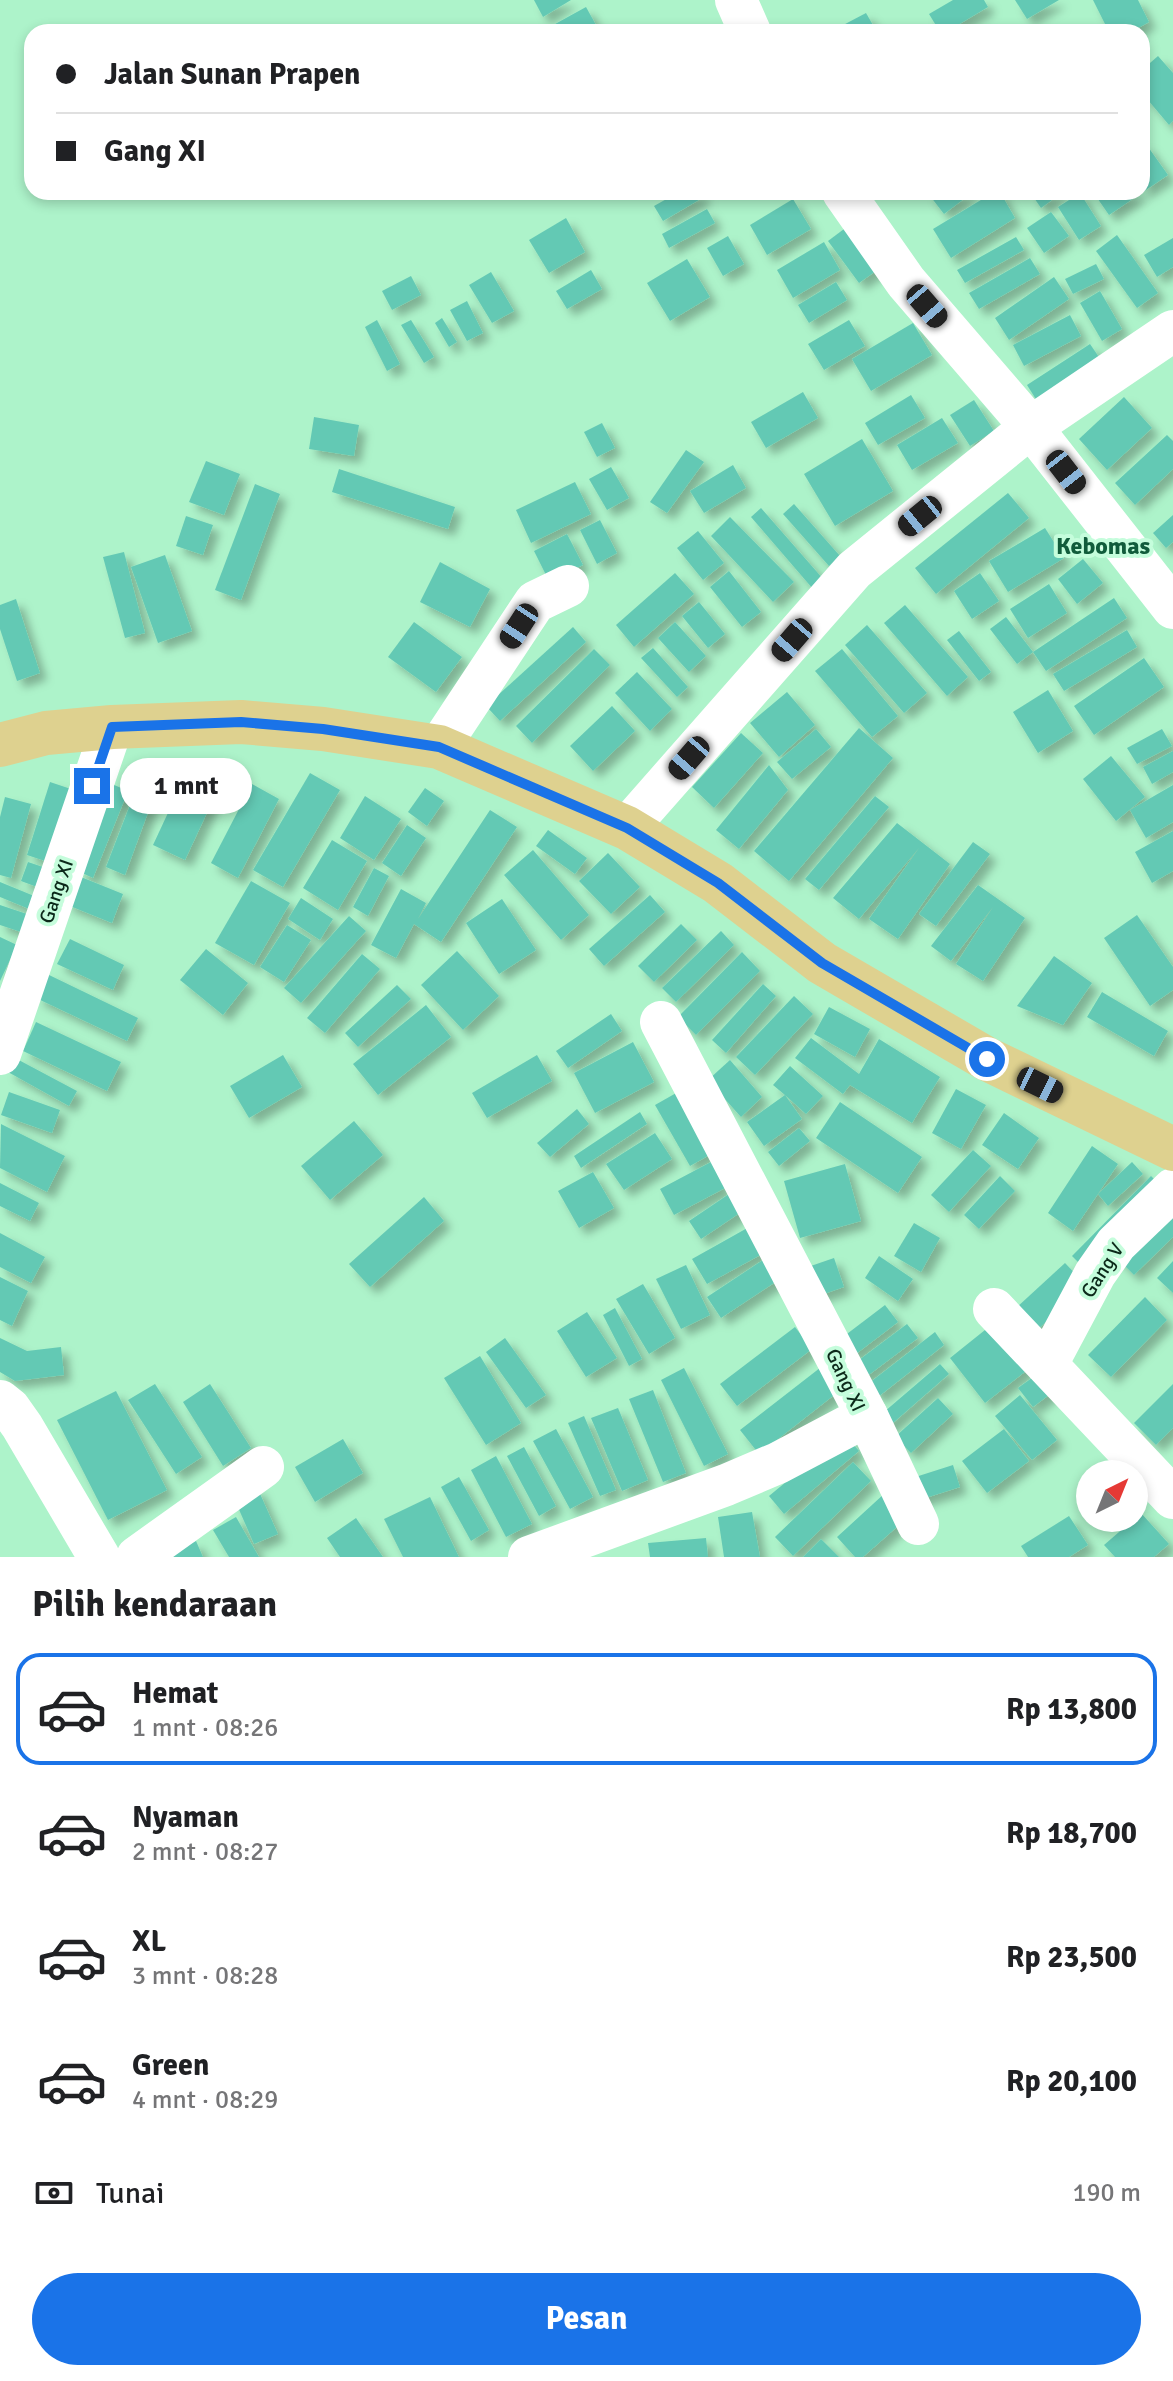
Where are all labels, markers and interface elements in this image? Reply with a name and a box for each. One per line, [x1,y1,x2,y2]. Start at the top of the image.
text: Jalan Sunan Prapen [104,56,361,93]
text: Gang XI [104,133,206,170]
car [902,280,952,332]
car [1042,446,1090,498]
car [894,492,946,540]
district label: Kebomas [1056,531,1150,561]
car [496,599,542,653]
car [767,614,817,666]
car [664,732,714,784]
callout: 1 mnt [120,758,252,814]
route end [74,768,110,804]
text: 1 mnt [154,770,218,802]
street label: Gang XI [34,856,79,927]
route start [969,1041,1005,1077]
car [1013,1064,1067,1106]
street label: Gang V [1075,1238,1130,1302]
street label: Gang XI [820,1345,871,1416]
north arrow [1076,1460,1148,1532]
map controls [1076,1460,1148,1532]
text: Pilih kendaraan [32,1582,277,1627]
icon: car [36,1673,108,1745]
text: Hemat [132,1675,218,1712]
text: Rp 13,800 [1006,1691,1137,1728]
text: 1 mnt · 08:26 [132,1712,278,1744]
icon: car [36,1797,108,1869]
text: Nyaman [132,1799,239,1836]
text: Rp 18,700 [1006,1815,1137,1852]
text: 2 mnt · 08:27 [132,1836,278,1868]
icon: car [36,1921,108,1993]
text: XL [132,1923,166,1960]
text: Rp 23,500 [1006,1939,1137,1976]
text: 3 mnt · 08:28 [132,1960,278,1992]
icon: car [36,2045,108,2117]
text: Green [132,2047,209,2084]
text: Rp 20,100 [1006,2063,1137,2100]
text: 4 mnt · 08:29 [132,2084,278,2116]
icon: cash [32,2171,76,2215]
text: Tunai [96,2175,164,2212]
text: 190 m [1072,2177,1141,2209]
button: Pesan [32,2273,1141,2365]

